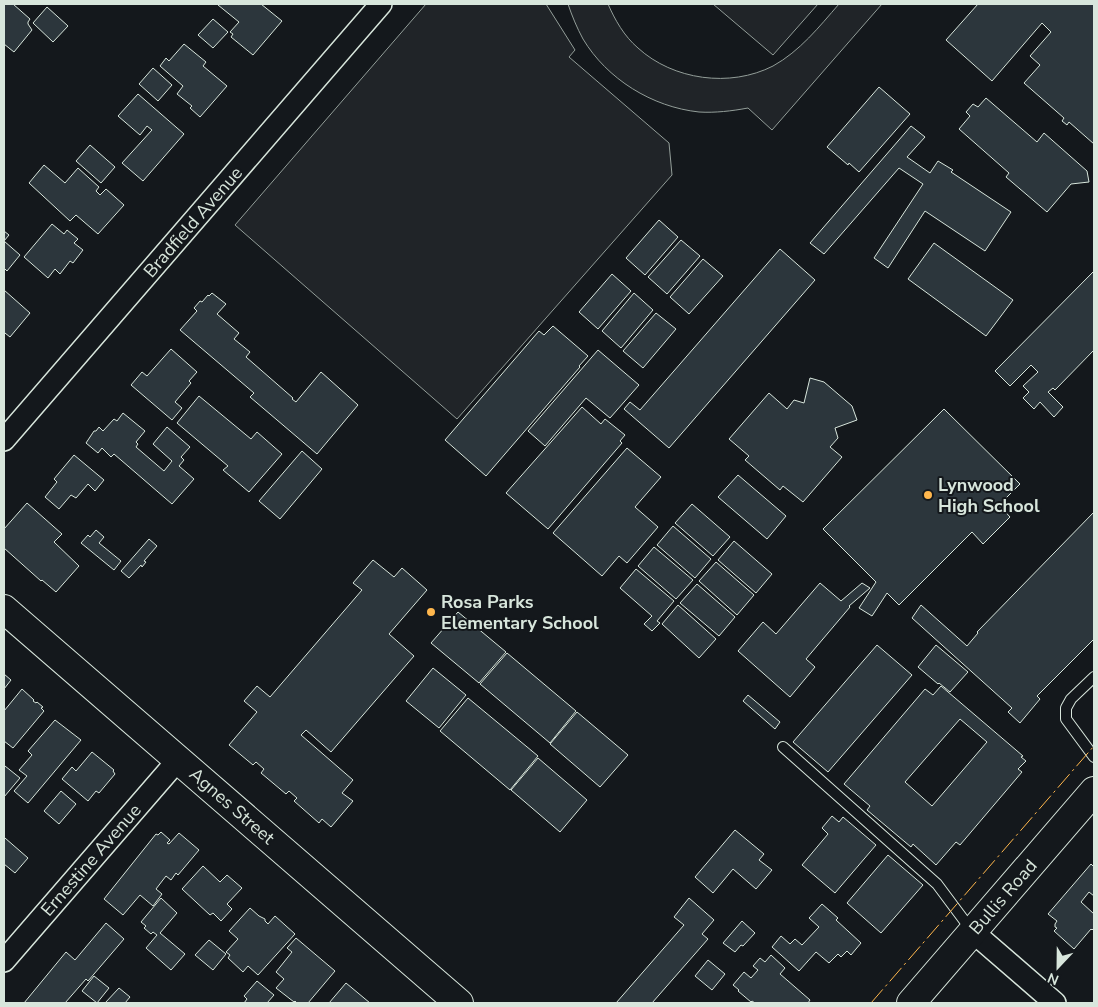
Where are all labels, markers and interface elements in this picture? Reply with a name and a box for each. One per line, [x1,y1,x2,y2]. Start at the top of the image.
street label: Bradfield Avenue [138,161,248,283]
place label: Lynwood High School [938,473,1040,518]
marker: Lynwood High School [922,489,934,501]
place label: Rosa Parks Elementary School [441,590,599,635]
marker: Rosa Parks Elementary School [425,606,437,618]
street label: Agnes Street [184,762,280,850]
street label: Ernestine Avenue [36,799,146,921]
street label: Bullis Road [964,854,1042,940]
north arrow [1033,942,1083,992]
text: N [1045,968,1062,989]

